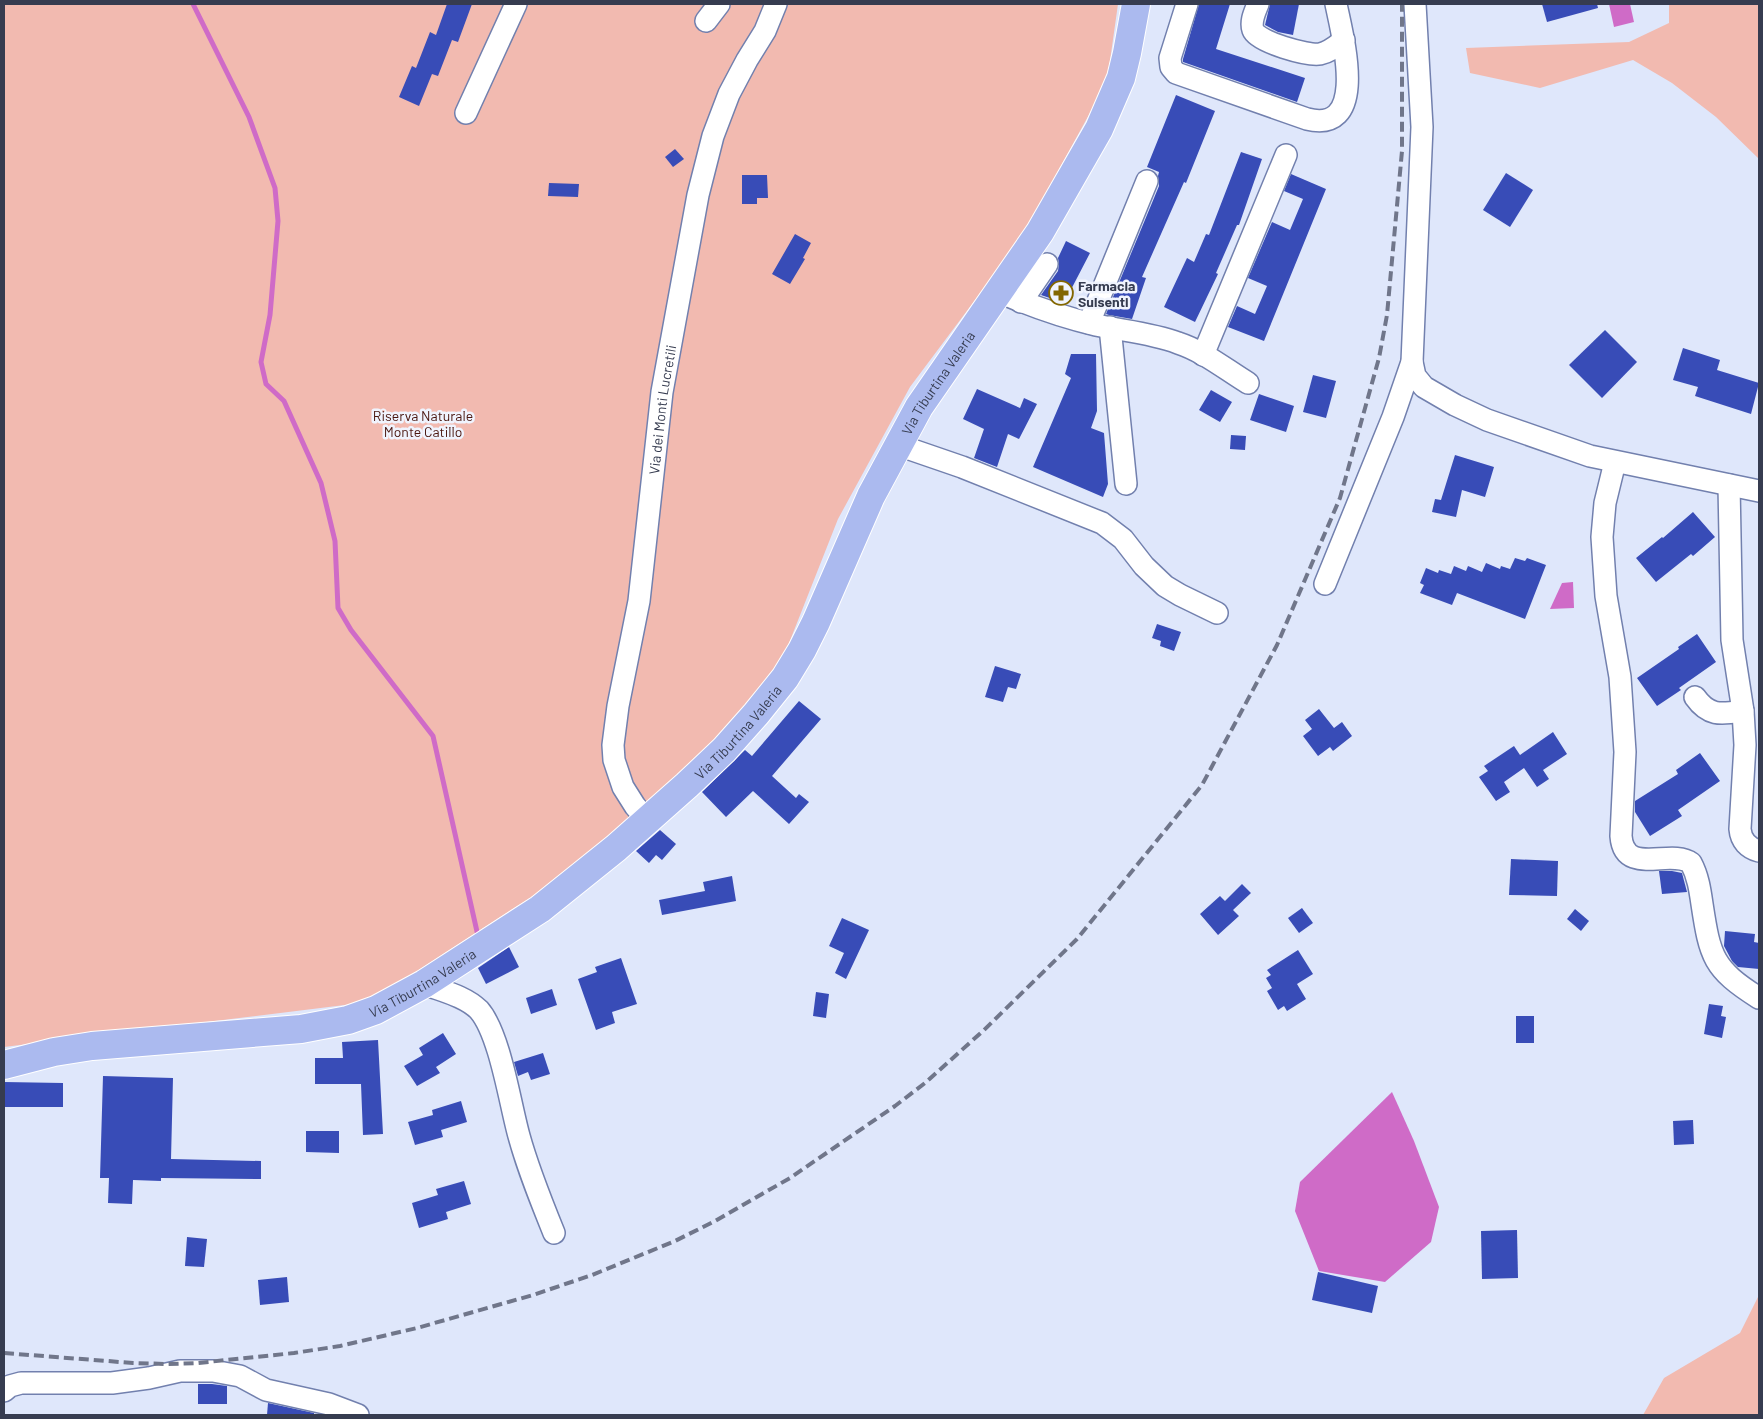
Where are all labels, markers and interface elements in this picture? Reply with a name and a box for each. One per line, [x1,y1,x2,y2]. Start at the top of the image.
place label: Farmacia Sulsenti [1078,277,1135,310]
pharmacy icon: Farmacia Sulsenti [1048,280,1074,306]
street label: Via Tiburtina Valeria [897,327,978,437]
street label: Via dei Monti Lucretili [644,343,679,475]
park label: Riserva Naturale Monte Catillo [373,407,473,440]
street label: Via Tiburtina Valeria [691,681,785,782]
street label: Via Tiburtina Valeria [367,945,479,1020]

